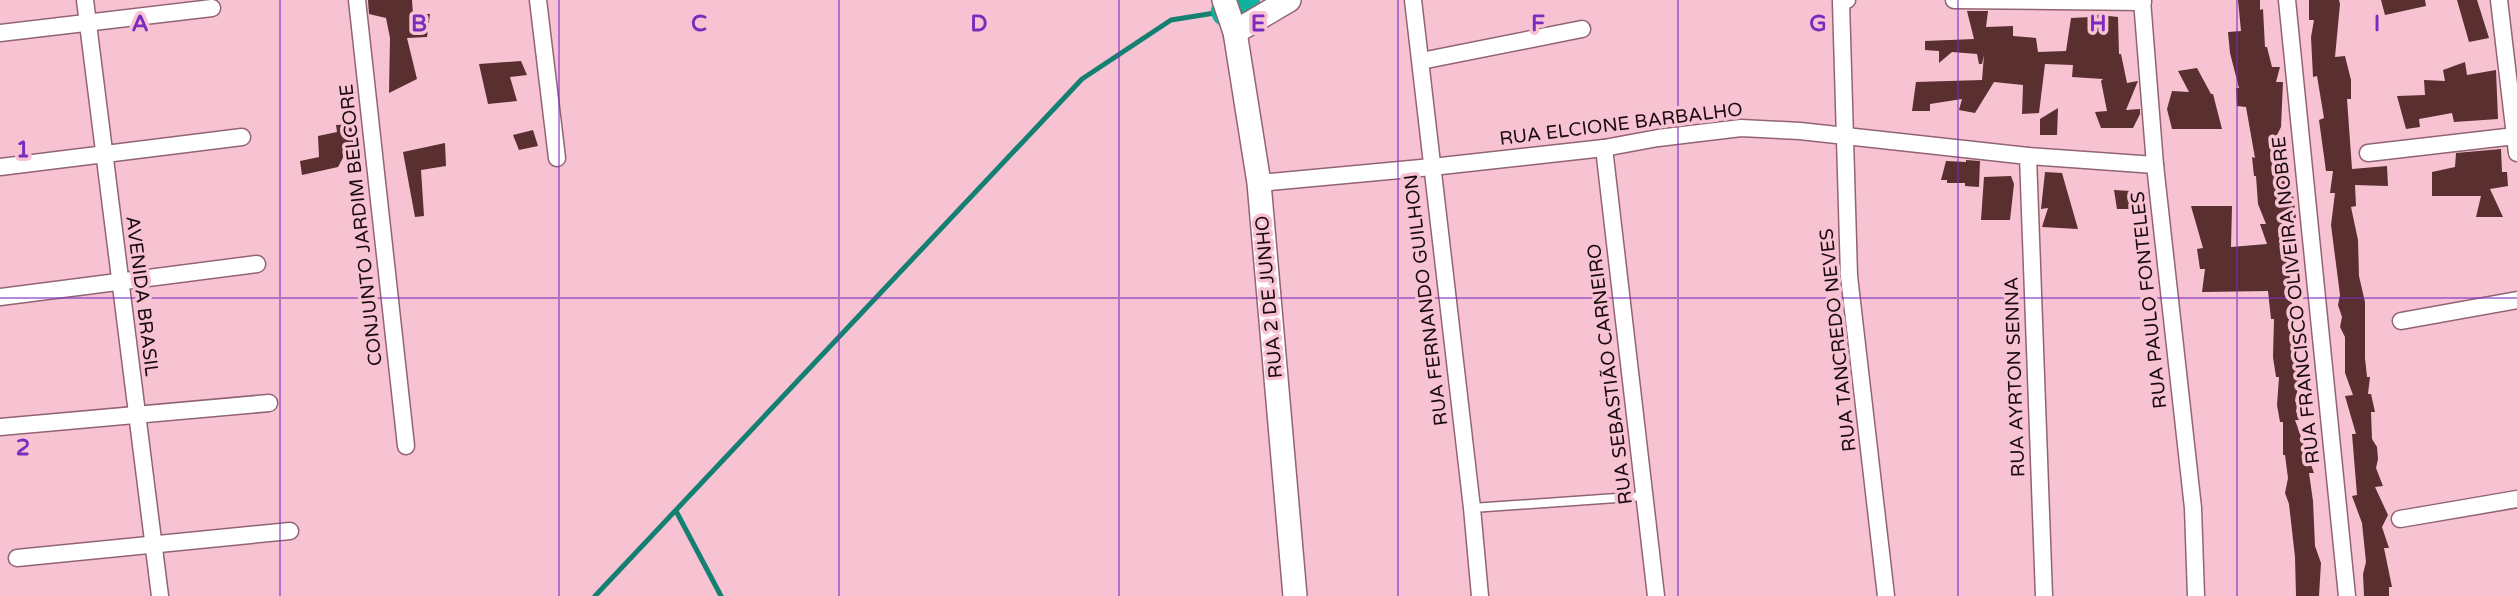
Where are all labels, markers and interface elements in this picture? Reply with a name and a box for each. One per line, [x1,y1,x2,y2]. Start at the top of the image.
text: A [131,10,149,38]
text: B [411,10,427,38]
text: C [691,10,707,38]
text: D [970,10,988,38]
text: E [1251,10,1265,38]
text: F [1531,10,1545,38]
text: G [1809,10,1827,38]
text: H [2089,10,2107,38]
text: I [2374,10,2380,38]
street label: CONJUNTO JARDIM BELCORE [335,83,387,367]
street label: RUA ELCIONE BARBALHO [1498,98,1744,150]
street label: RUA FRANCISCO OLIVEIRA NOBRE [2268,135,2324,465]
text: 1 [16,136,30,164]
street label: RUA FERNANDO GUILHON [1400,173,1452,427]
street label: RUA PAULO FONTELES [2127,190,2171,410]
street label: AVENIDA BRASIL [121,215,163,377]
street label: RUA 2 DE JUNHO [1251,215,1287,379]
street label: RUA TANCREDO NEVES [1815,227,1861,453]
street label: RUA SEBASTIÃO CARNEIRO [1582,242,1637,506]
street label: RUA AYRTON SENNA [2001,276,2029,478]
text: 2 [16,434,30,462]

